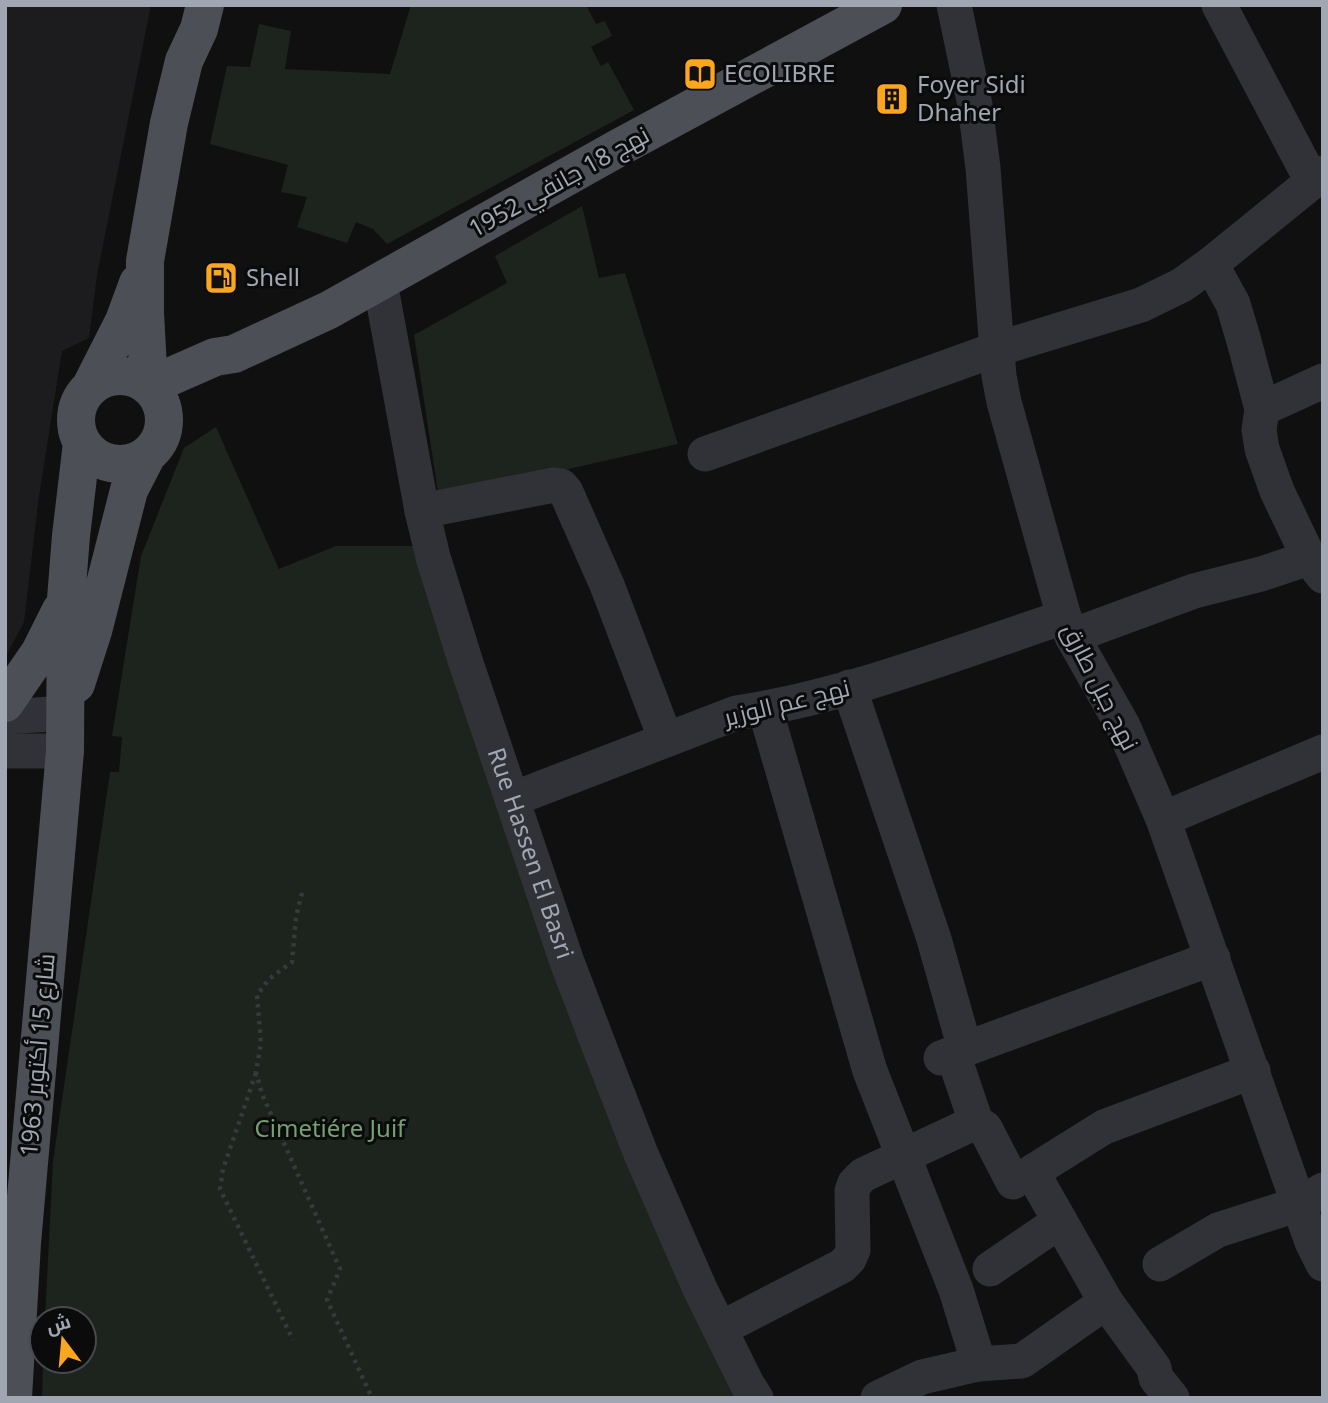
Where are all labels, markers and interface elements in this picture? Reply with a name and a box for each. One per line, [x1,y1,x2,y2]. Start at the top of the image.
library icon: ECOLIBRE [681,55,719,93]
place label: ECOLIBRE [724,56,835,89]
place label: Foyer Sidi Dhaher [917,67,1026,128]
building icon: Foyer Sidi Dhaher [873,80,911,118]
street label: نهج 18 جانفي 1952 [462,117,656,248]
fuel station icon: Shell [202,259,240,297]
place label: Shell [246,260,300,293]
street label: نهج جبل طارق [1054,617,1148,756]
street label: نهج عم الوزير [718,670,853,735]
street label: Rue Hassen El Basri [481,743,583,963]
street label: شارع 15 أكتوبر 1963 [11,952,63,1158]
park label: Cimetiére Juif [255,1111,407,1144]
north arrow [28,1305,98,1375]
text: ش [43,1308,74,1340]

